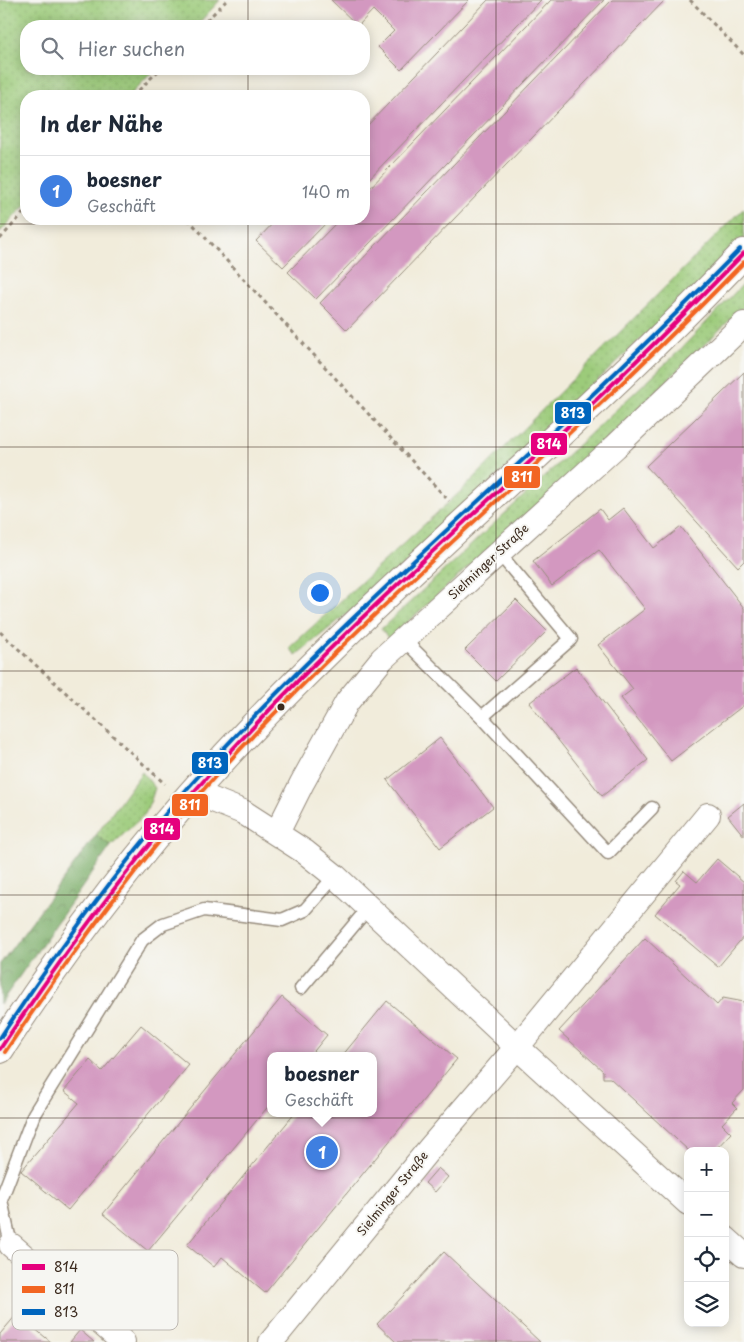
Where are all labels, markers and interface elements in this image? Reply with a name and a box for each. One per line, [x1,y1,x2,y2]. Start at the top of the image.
search box [20,20,370,75]
icon: search [38,34,66,62]
text: Hier suchen [78,34,185,62]
text: In der Nähe [40,107,162,139]
text: boesner [87,165,162,193]
text: 1 [52,179,60,203]
text: 140 m [302,179,350,203]
text: Geschäft [87,193,156,217]
line badge: 813 [554,401,592,425]
text: 813 [561,402,585,423]
line badge: 814 [530,432,568,456]
text: 814 [537,433,562,454]
line badge: 811 [503,465,541,489]
text: 811 [511,466,533,487]
street label: Sielminger Straße [444,519,532,603]
your location [307,580,333,606]
unlabelled marker [276,702,286,712]
line badge: 813 [191,751,229,775]
text: 813 [198,752,222,773]
line badge: 811 [171,793,209,817]
text: 811 [179,794,201,815]
line badge: 814 [143,817,181,841]
text: 814 [150,818,175,839]
popup [267,1052,377,1117]
text: boesner [285,1059,359,1087]
text: Geschäft [285,1087,353,1111]
pin: 1 [306,1133,338,1171]
street label: Sielminger Straße [352,1147,432,1239]
map controls [684,1147,729,1327]
button: + [684,1147,729,1192]
button: − [684,1192,729,1237]
button: locate [684,1237,729,1282]
legend [12,1250,178,1330]
text: 814 [54,1256,78,1277]
text: 811 [54,1278,74,1299]
button: layers [684,1282,729,1327]
text: 813 [54,1301,78,1322]

